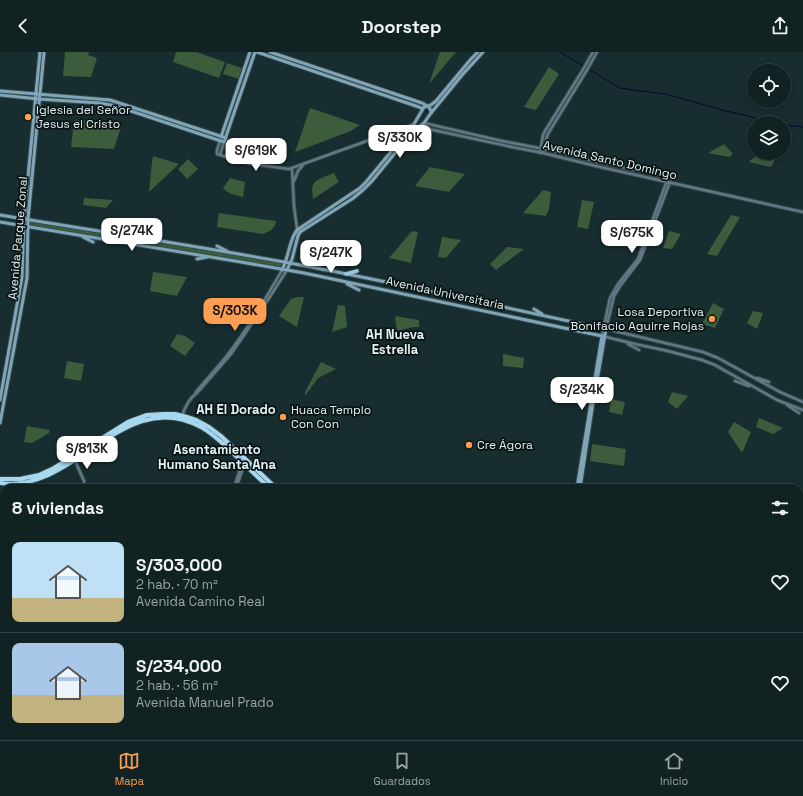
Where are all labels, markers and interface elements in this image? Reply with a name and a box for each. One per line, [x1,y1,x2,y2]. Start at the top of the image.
icon: back [12,15,34,37]
text: Doorstep [362,15,441,38]
icon: share [769,15,791,37]
map controls [747,64,791,160]
button: locate [747,64,791,108]
place label: Iglesia del Señor Jesus el Cristo [36,102,131,132]
marker: Iglesia del Señor Jesus el Cristo [23,112,33,122]
button: layers [747,116,791,160]
pin: S/330K [367,125,433,159]
text: S/330K [377,129,423,146]
street label: Avenida Santo Domingo [541,137,679,183]
pin: S/619K [223,138,289,172]
text: S/619K [235,142,277,159]
street label: Avenida Parque Zonal [5,176,31,300]
pin: S/274K [99,218,165,252]
pin: S/675K [599,220,665,254]
text: S/274K [110,222,154,239]
text: S/675K [610,224,654,241]
pin: S/247K [298,240,364,274]
text: S/247K [309,244,353,261]
street label: Avenida Universitaria [384,273,506,313]
pin: S/303K [202,298,268,332]
text: S/303K [212,302,258,319]
place label: Losa Deportiva Bonifacio Aguirre Rojas [570,304,704,334]
marker: Losa Deportiva Bonifacio Aguirre Rojas [707,314,717,324]
district label: AH Nueva Estrella [366,326,425,358]
pin: S/234K [549,377,615,411]
text: S/234K [560,381,604,398]
district label: AH El Dorado [196,401,276,418]
place label: Huaca Templo Con Con [291,402,371,432]
marker: Huaca Templo Con Con [278,412,288,422]
pin: S/813K [54,436,120,470]
place label: Cre Ágora [477,437,533,453]
text: S/813K [66,440,108,457]
marker: Cre Ágora [464,440,474,450]
district label: Asentamiento Humano Santa Ana [158,441,276,473]
text: 8 viviendas [12,497,104,519]
icon: filters [769,497,791,519]
text: S/303,000 [136,554,222,576]
icon: home [44,558,92,606]
icon: heart [769,571,791,593]
text: 2 hab. · 70 m² [136,576,218,593]
text: Avenida Camino Real [136,593,265,610]
text: S/234,000 [136,655,222,677]
icon: home [44,659,92,707]
icon: heart [769,672,791,694]
text: 2 hab. · 56 m² [136,677,218,694]
text: Avenida Manuel Prado [136,694,274,711]
tab: Mapa [115,750,144,788]
tab: Guardados [373,750,431,788]
tab: Inicio [660,750,688,788]

